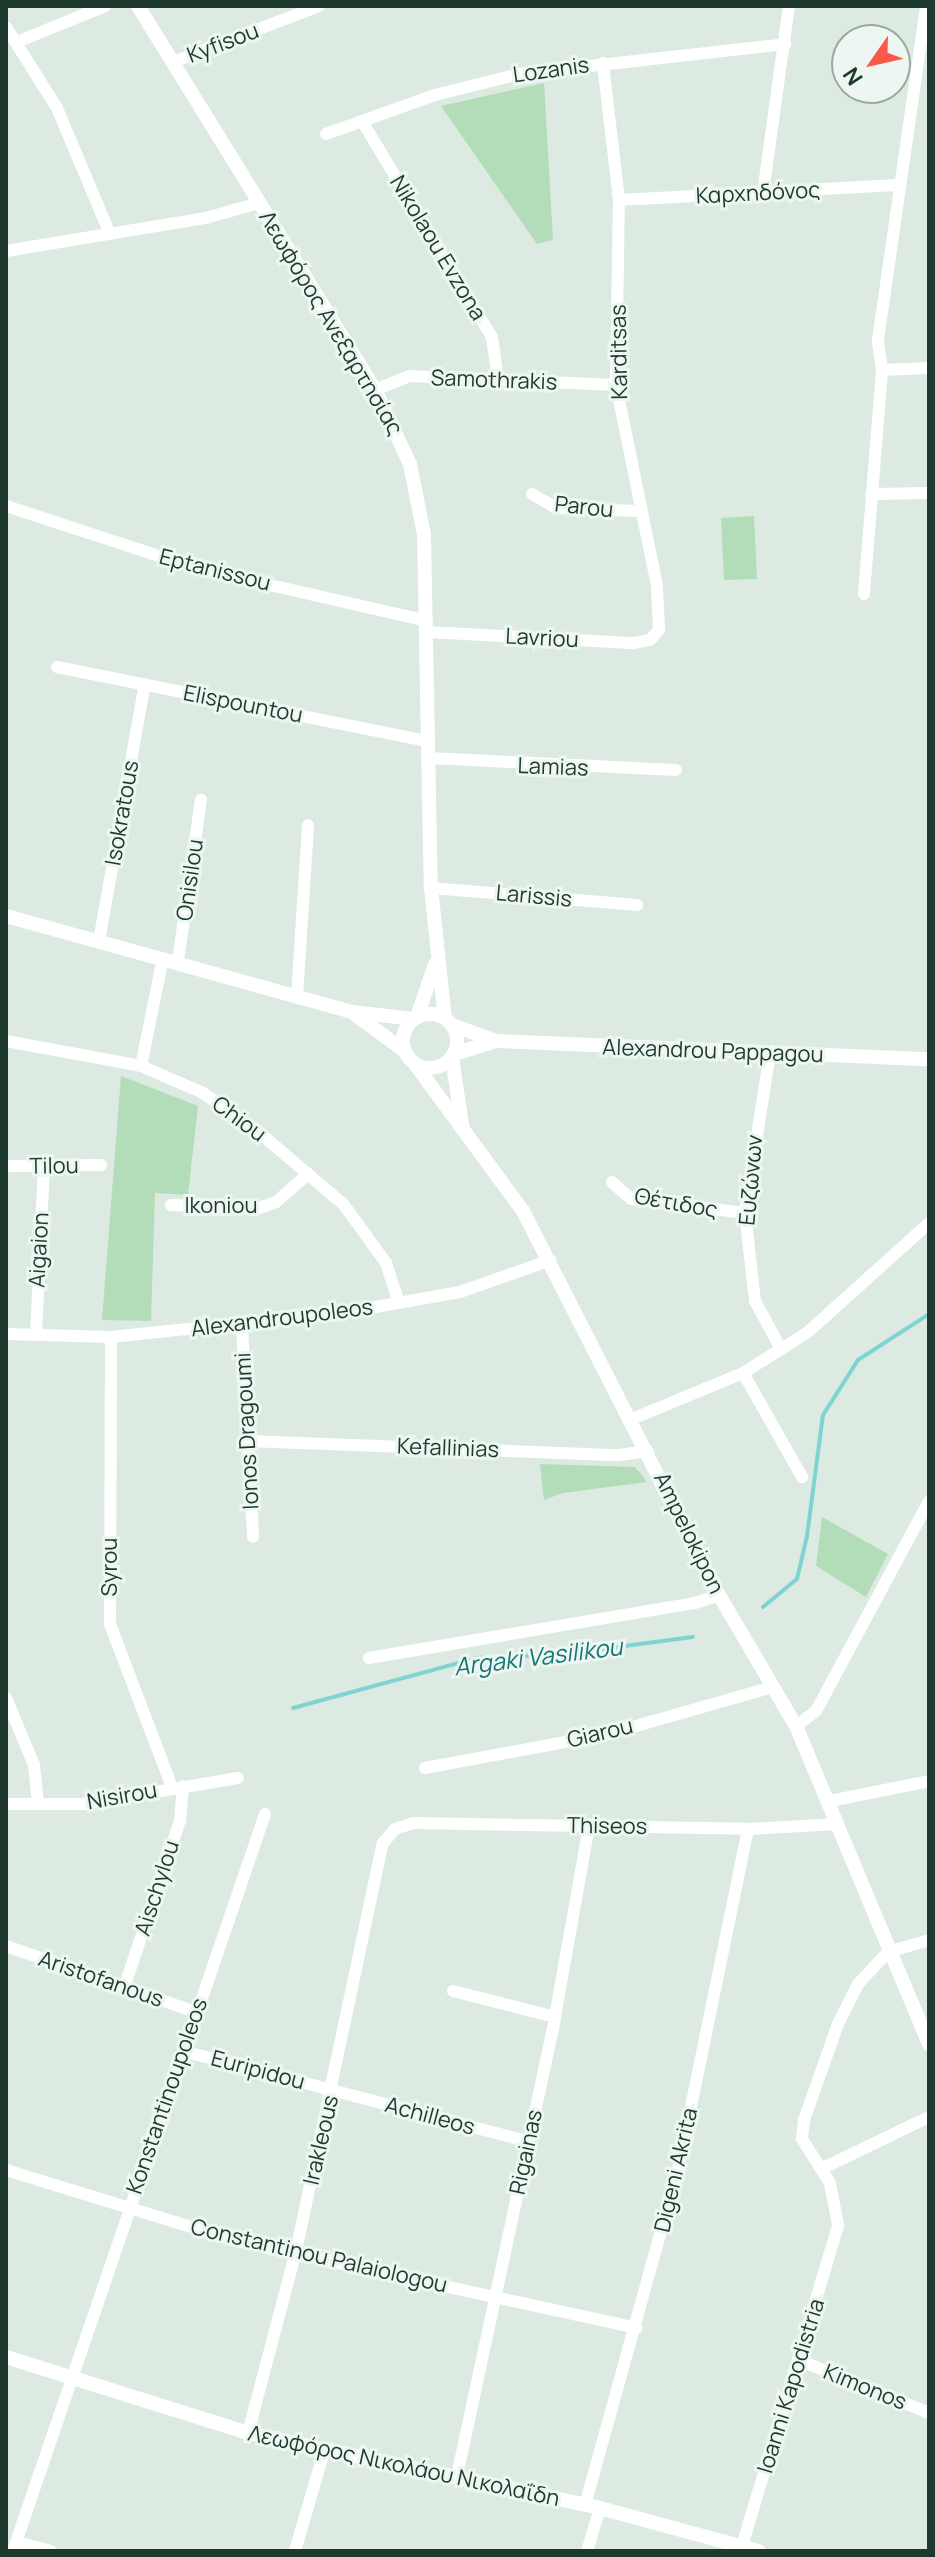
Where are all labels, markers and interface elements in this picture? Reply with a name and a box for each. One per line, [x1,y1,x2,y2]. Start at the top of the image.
street label: Kyfisou [183,17,263,69]
north arrow [831,24,911,104]
street label: Lozanis [511,52,591,88]
text: N [836,61,870,91]
street label: Nikolaou Evzona [384,171,492,325]
street label: Καρχηδόνος [695,177,821,209]
street label: Λεωφόρος Ανεξαρτησίας [254,206,408,440]
street label: Karditsas [605,304,633,400]
street label: Samothrakis [430,365,558,395]
street label: Parou [553,491,615,523]
street label: Eptanissou [157,543,273,597]
street label: Lavriou [505,623,579,653]
street label: Elispountou [181,679,305,729]
street label: Lamias [517,753,589,781]
street label: Isokratous [100,758,144,868]
street label: Onisilou [171,838,209,922]
street label: Larissis [495,880,573,912]
street label: Alexandrou Pappagou [602,1034,824,1068]
street label: Chiou [207,1091,271,1147]
street label: Ευζώνων [734,1133,768,1227]
street label: Tilou [29,1152,79,1180]
street label: Θέτιδος [632,1183,720,1223]
street label: Ikoniou [184,1193,258,1219]
street label: Aigaion [24,1212,54,1288]
street label: Alexandroupoleos [189,1294,375,1342]
street label: Ionos Dragoumi [230,1352,264,1510]
street label: Kefallinias [397,1433,499,1463]
street label: Ampelokipon [648,1468,730,1598]
street label: Syrou [97,1538,123,1596]
water label: Argaki Vasilikou [452,1631,624,1681]
street label: Giarou [565,1713,635,1753]
street label: Nisirou [85,1777,159,1815]
street label: Thiseos [567,1812,647,1840]
street label: Aischylou [129,1837,185,1939]
street label: Aristofanous [35,1945,167,2013]
street label: Konstantinoupoleos [121,1995,213,2197]
street label: Euripidou [208,2045,308,2095]
street label: Achilleos [382,2091,478,2141]
street label: Irakleous [298,2093,344,2187]
street label: Digeni Akrita [649,2105,703,2235]
street label: Rigainas [504,2107,548,2197]
street label: Constantinou Palaiologou [188,2214,450,2298]
street label: Ioanni Kapodistria [752,2296,830,2476]
street label: Kimonos [820,2358,910,2416]
street label: Λεωφόρος Νικολάου Νικολαΐδη [246,2420,562,2512]

